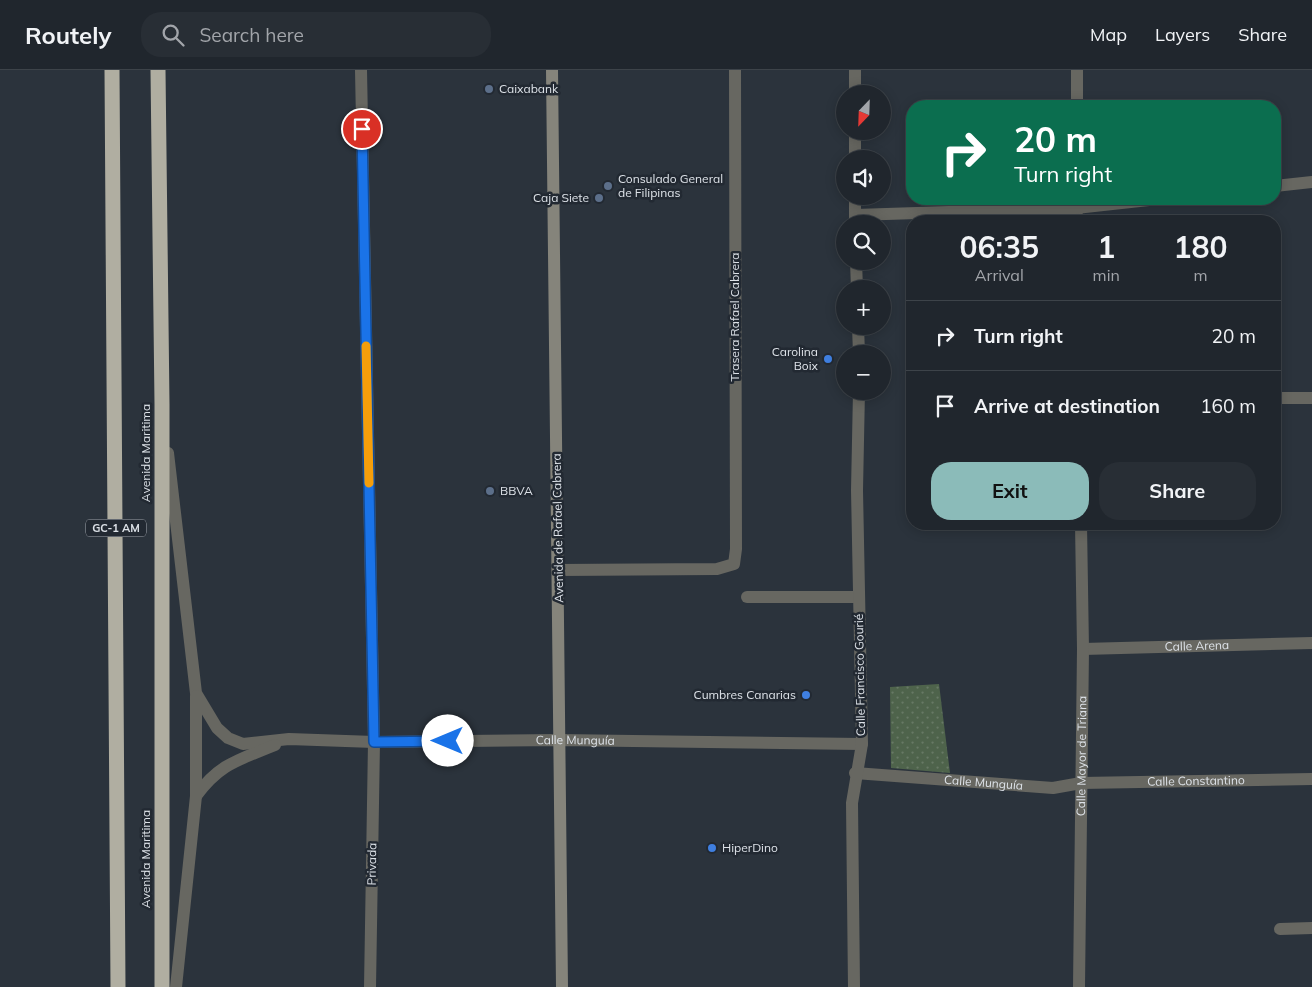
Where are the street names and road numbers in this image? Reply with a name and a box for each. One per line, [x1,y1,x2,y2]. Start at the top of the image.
street label: Trasera Rafael Cabrera [727,253,742,381]
street label: Avenida Maritima [138,404,153,502]
street label: Avenida de Rafael Cabrera [549,453,566,603]
road number: GC-1 AM [86,519,146,536]
street label: Calle Francisco Gourié [851,614,868,736]
street label: Calle Arena [1165,637,1229,654]
street label: Calle Mayor de Triana [1073,696,1089,816]
street label: Calle Munguía [536,732,615,748]
street label: Calle Munguía [944,772,1024,793]
street label: Calle Constantino [1147,772,1245,789]
street label: Avenida Maritima [138,810,153,908]
street label: Privada [364,842,379,886]

